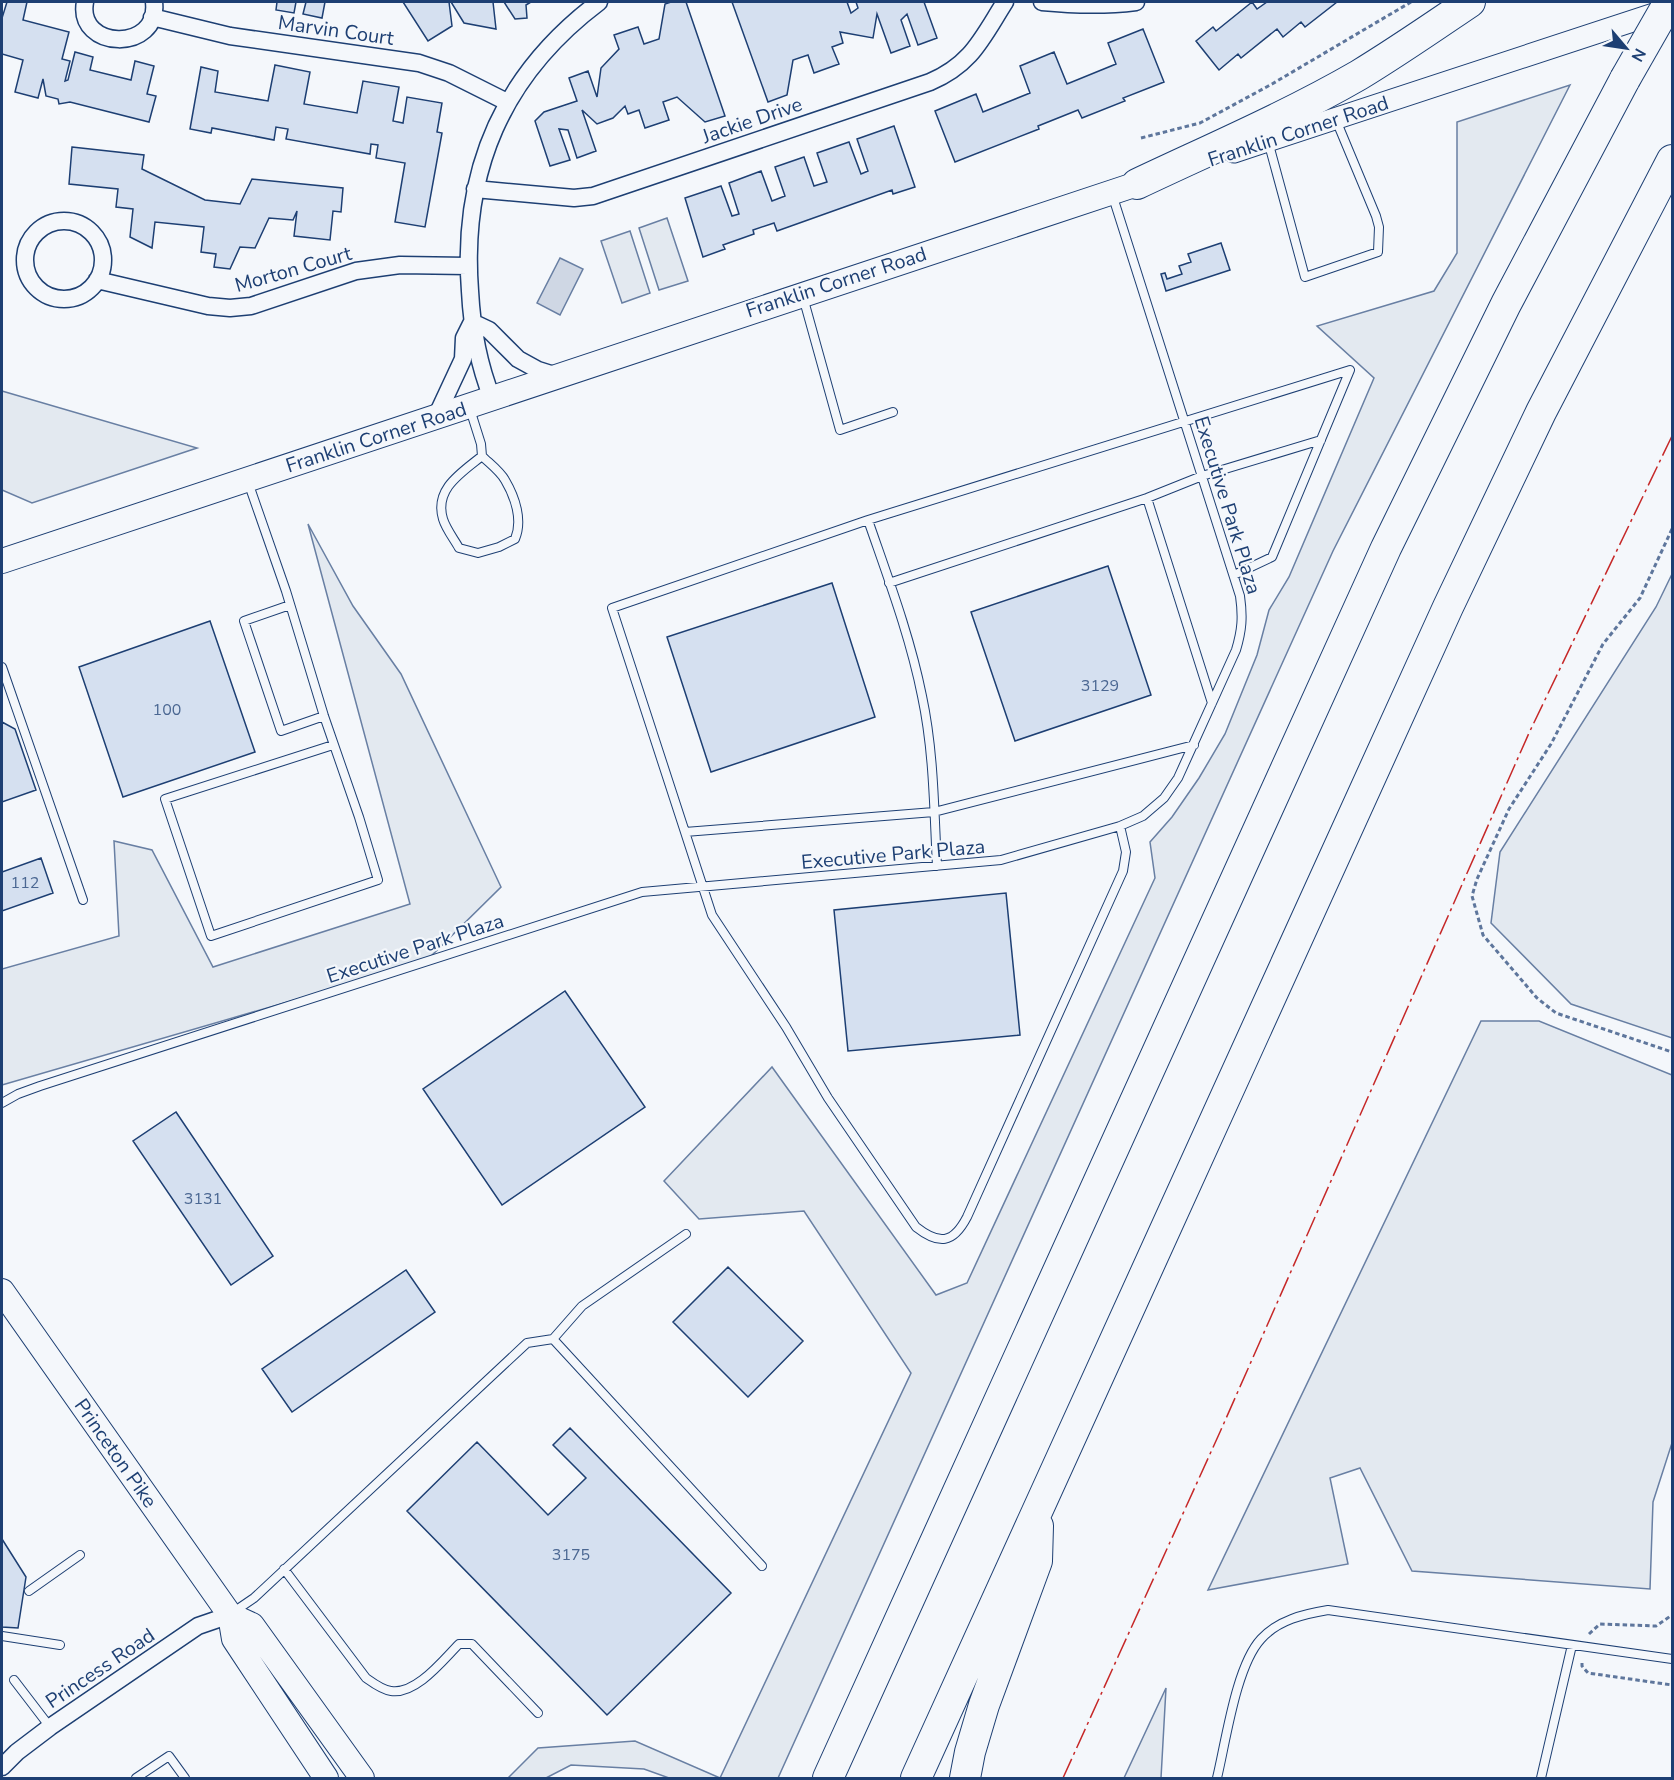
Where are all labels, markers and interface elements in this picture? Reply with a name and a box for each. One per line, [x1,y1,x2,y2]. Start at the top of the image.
street label: Marvin Court [276,9,397,52]
north arrow [1596,18,1656,78]
text: N [1626,44,1651,65]
street label: Franklin Corner Road [1204,89,1392,173]
street label: Jackie Drive [698,91,806,151]
street label: Morton Court [232,240,356,299]
street label: Franklin Corner Road [742,240,930,324]
street label: Franklin Corner Road [282,395,470,479]
street label: Executive Park Plaza [1188,413,1267,597]
house number: 3129 [1081,675,1119,697]
house number: 100 [153,699,181,721]
street label: Executive Park Plaza [800,833,986,876]
house number: 112 [11,872,39,894]
street label: Executive Park Plaza [323,907,507,990]
house number: 3131 [184,1188,222,1210]
street label: Princeton Pike [68,1393,163,1513]
house number: 3175 [552,1544,590,1566]
street label: Princess Road [40,1622,160,1715]

